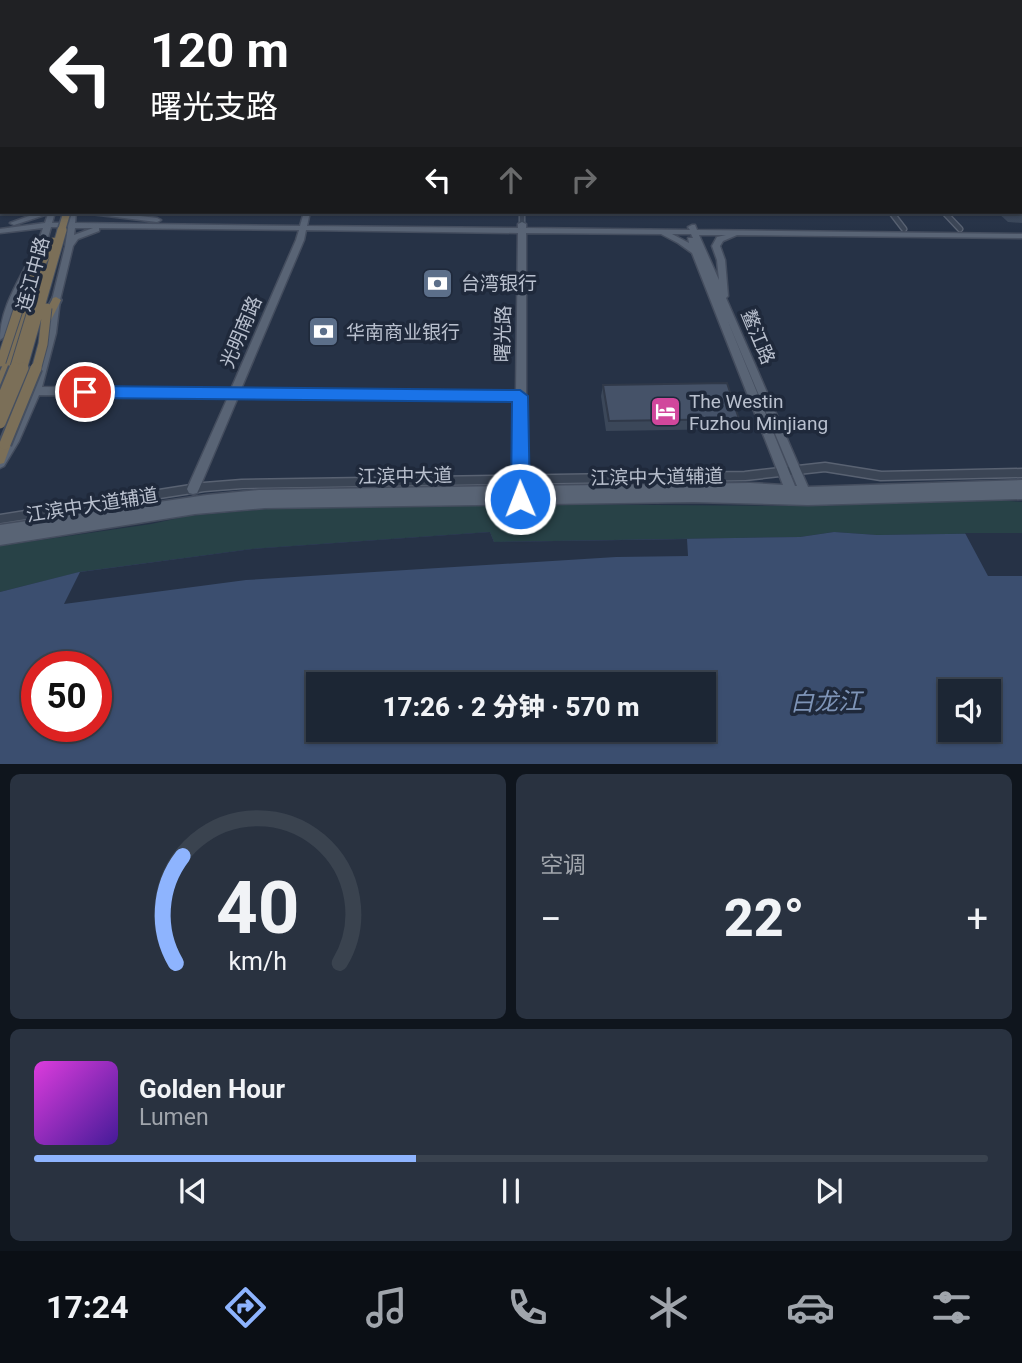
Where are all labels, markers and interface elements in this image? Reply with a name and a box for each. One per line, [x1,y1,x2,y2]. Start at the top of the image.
text: 120 m [150,22,289,79]
icon: left [35,28,126,119]
text: 曙光支路 [150,88,278,126]
icon: left [419,161,457,199]
icon: ahead [492,161,530,199]
icon: right [565,161,603,199]
street label: 连江中路 [12,234,54,314]
bank icon: 台湾银行 [421,266,455,300]
place label: 台湾银行 [461,272,537,295]
street label: 光明南路 [216,293,266,371]
street label: 曙光路 [491,305,515,363]
street label: 鳌江路 [736,306,780,368]
bank icon: 华南商业银行 [306,315,340,349]
place label: 华南商业银行 [346,321,460,344]
pin [55,362,115,422]
icon: arrive [66,373,104,411]
place label: The Westin Fuzhou Minjiang [689,390,828,435]
hotel icon: The Westin Fuzhou Minjiang [649,395,683,429]
position arrow [483,462,557,536]
street label: 江滨中大道 [357,464,453,488]
street label: 江滨中大道辅道 [590,464,724,490]
street label: 江滨中大道辅道 [25,483,159,527]
speed limit sign: 50 [21,651,112,742]
map controls [938,679,1001,742]
button: sound [938,679,1001,742]
water label: 白龙江 [790,687,865,717]
text: 17:26 · 2 分钟 · 570 m [382,692,640,722]
text: 空调 [540,852,586,879]
text: 40 [216,865,300,951]
text: 22° [724,888,804,949]
text: − [540,897,562,941]
text: + [966,897,988,941]
text: km/h [229,946,287,975]
text: Golden Hour [139,1074,285,1104]
text: Lumen [139,1104,209,1131]
icon: previous [174,1172,212,1210]
icon: pause [492,1172,530,1210]
icon: next [810,1172,848,1210]
icon: directions [221,1283,270,1332]
icon: music [362,1283,411,1332]
icon: phone [503,1283,552,1332]
icon: climate [644,1283,693,1332]
icon: car [786,1283,835,1332]
icon: filters [927,1283,976,1332]
text: 17:24 [46,1288,129,1326]

